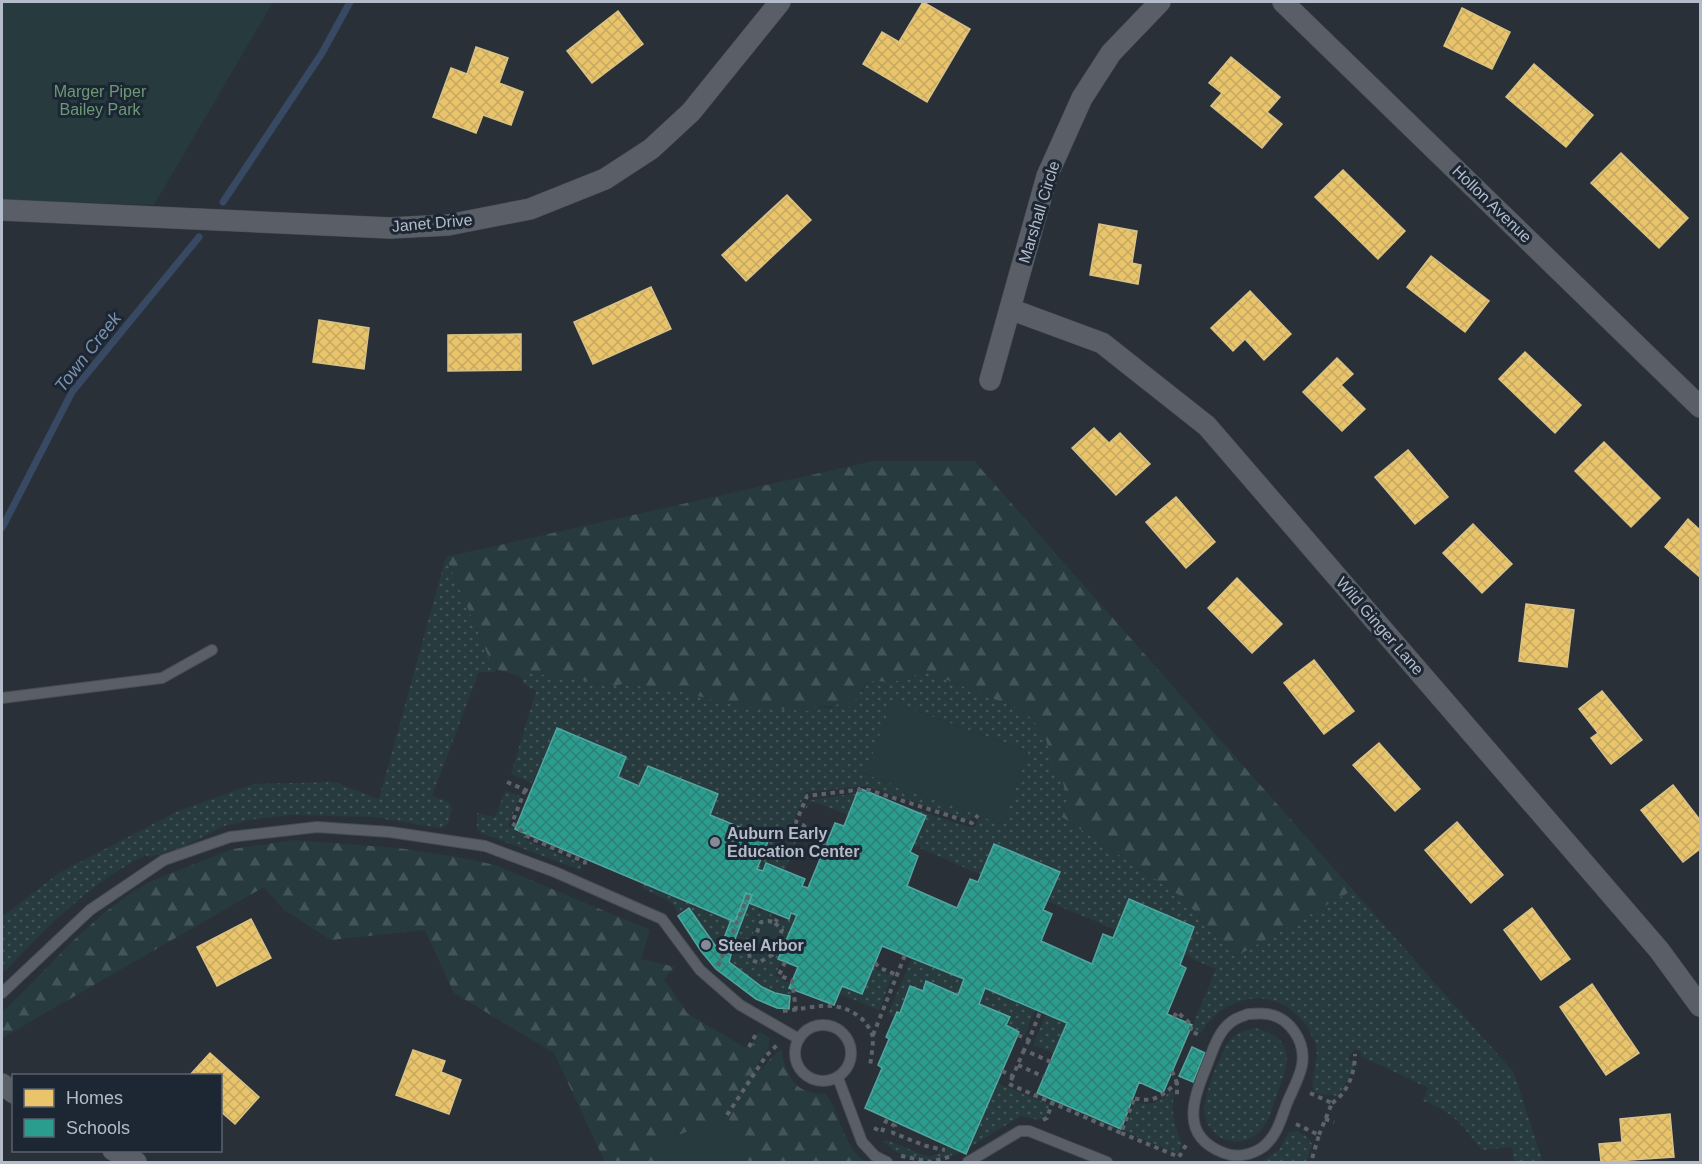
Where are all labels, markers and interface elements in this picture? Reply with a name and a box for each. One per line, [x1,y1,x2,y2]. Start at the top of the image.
park label: Marger Piper Bailey Park [54,83,147,118]
street label: Marshall Circle [1015,159,1063,265]
street label: Hollon Avenue [1449,162,1535,246]
street label: Janet Drive [391,211,473,235]
water label: Town Creek [51,307,126,396]
street label: Wild Ginger Lane [1333,574,1427,678]
place label: Auburn Early Education Center [727,825,859,860]
marker: Auburn Early Education Center [708,835,722,849]
place label: Steel Arbor [718,937,804,954]
marker: Steel Arbor [699,938,713,952]
legend [12,1074,222,1152]
text: Homes [66,1088,123,1108]
text: Schools [66,1118,130,1138]

